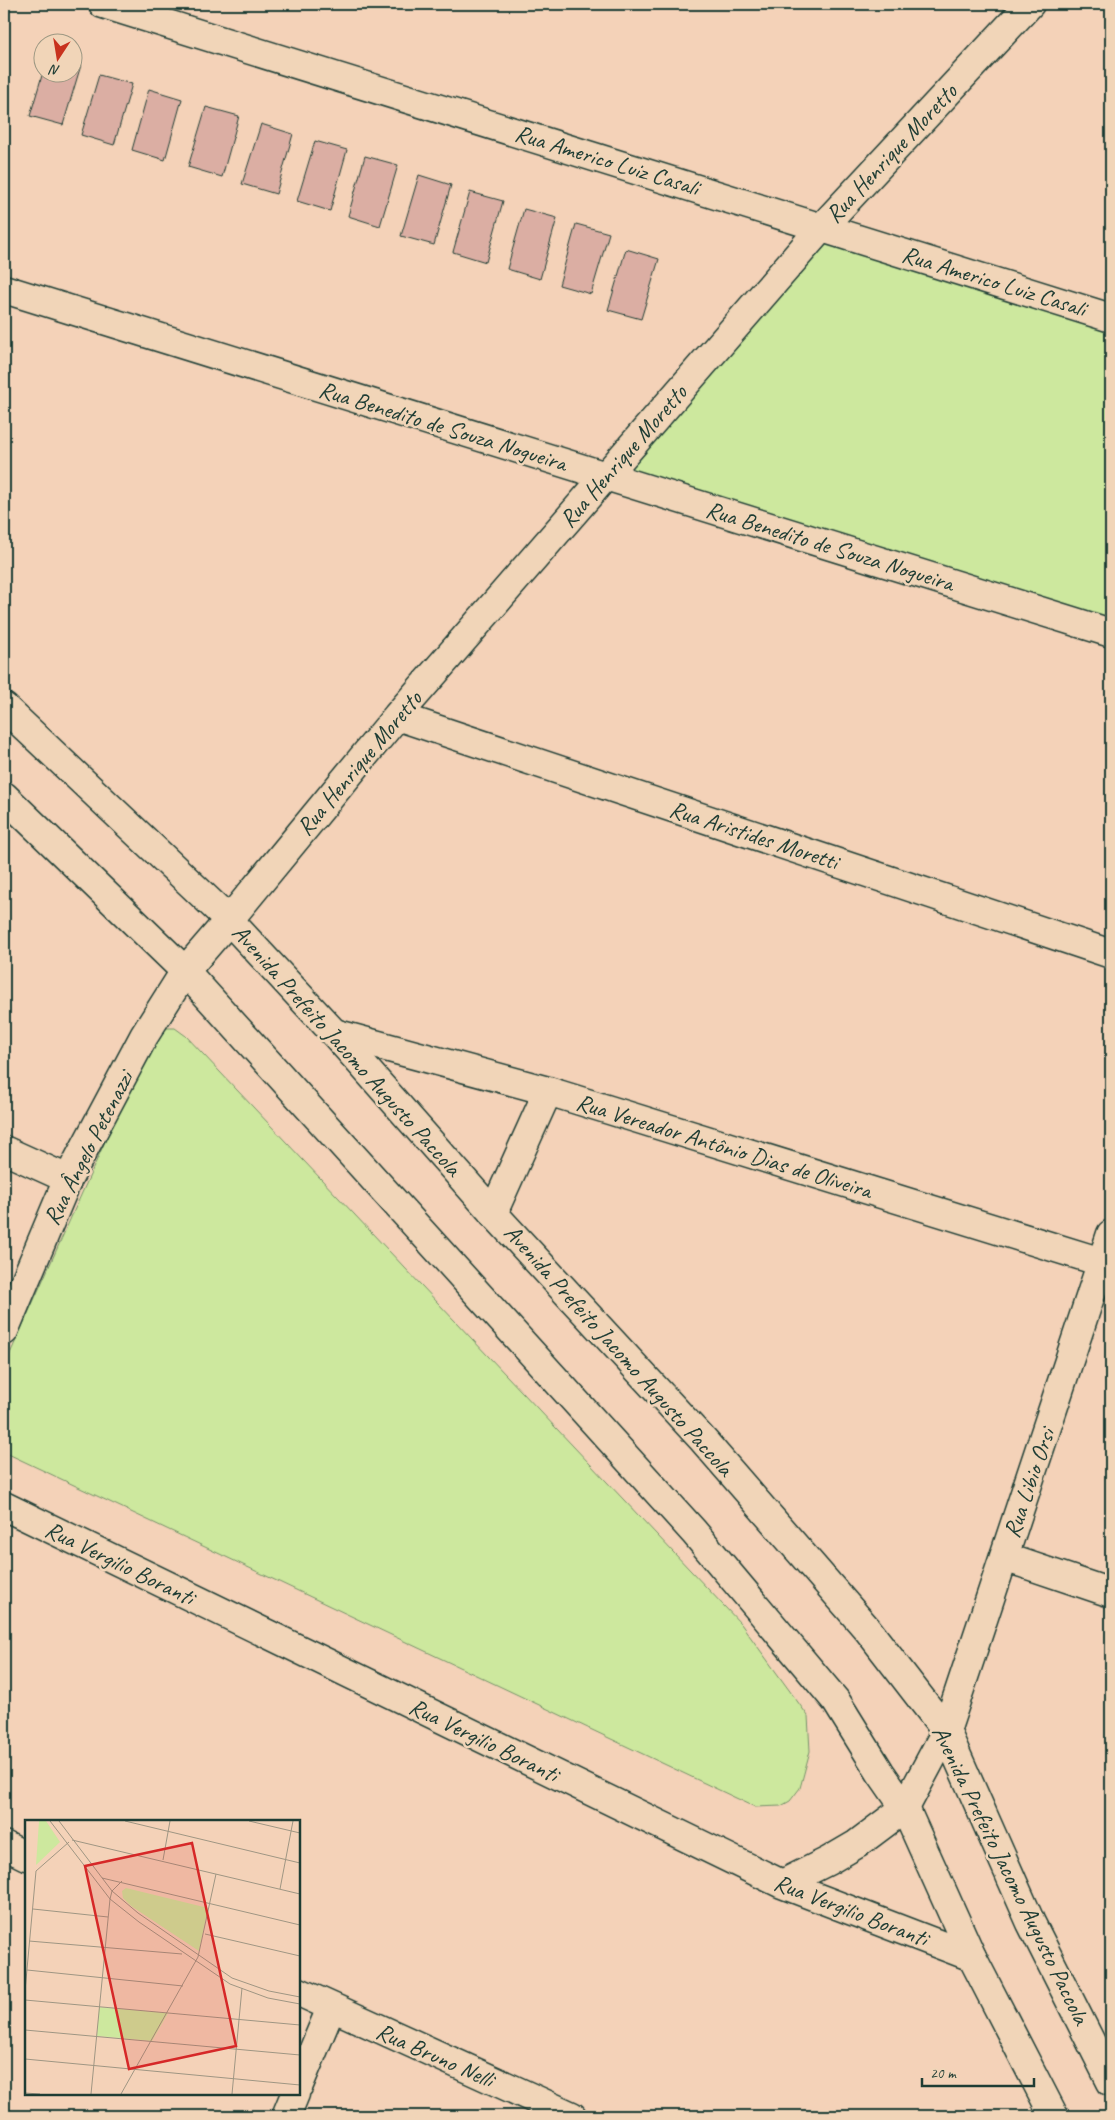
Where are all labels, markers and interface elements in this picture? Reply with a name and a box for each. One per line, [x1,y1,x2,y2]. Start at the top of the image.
north arrow [32,32,82,82]
text: N [47,61,61,79]
street label: Rua Henrique Moretto [819,76,964,229]
street label: Rua Americo Luiz Casali [511,118,705,203]
street label: Rua Americo Luiz Casali [898,239,1092,324]
street label: Rua Benedito de Souza Nogueira [316,374,573,479]
street label: Rua Henrique Moretto [553,377,694,534]
street label: Rua Benedito de Souza Nogueira [703,494,960,599]
street label: Rua Henrique Moretto [290,683,429,842]
street label: Rua Aristides Moretti [666,794,845,877]
street label: Avenida Prefeito Jacomo Augusto Paccola [226,918,469,1183]
street label: Rua Ângelo Petenazzi [36,1063,141,1230]
street label: Rua Vereador Antônio Dias de Oliveira [573,1087,877,1206]
street label: Avenida Prefeito Jacomo Augusto Paccola [498,1218,741,1483]
street label: Rua Libio Orsi [996,1421,1063,1542]
street label: Rua Vergilio Boranti [41,1514,203,1614]
street label: Rua Vergilio Boranti [405,1691,567,1791]
street label: Avenida Prefeito Jacomo Augusto Paccola [925,1721,1097,2031]
inset map [25,1820,300,2095]
street label: Rua Vergilio Boranti [770,1867,935,1954]
street label: Rua Bruno Nelli [372,2016,502,2096]
scale bar [922,2055,1035,2087]
text: 20 m [930,2064,957,2083]

